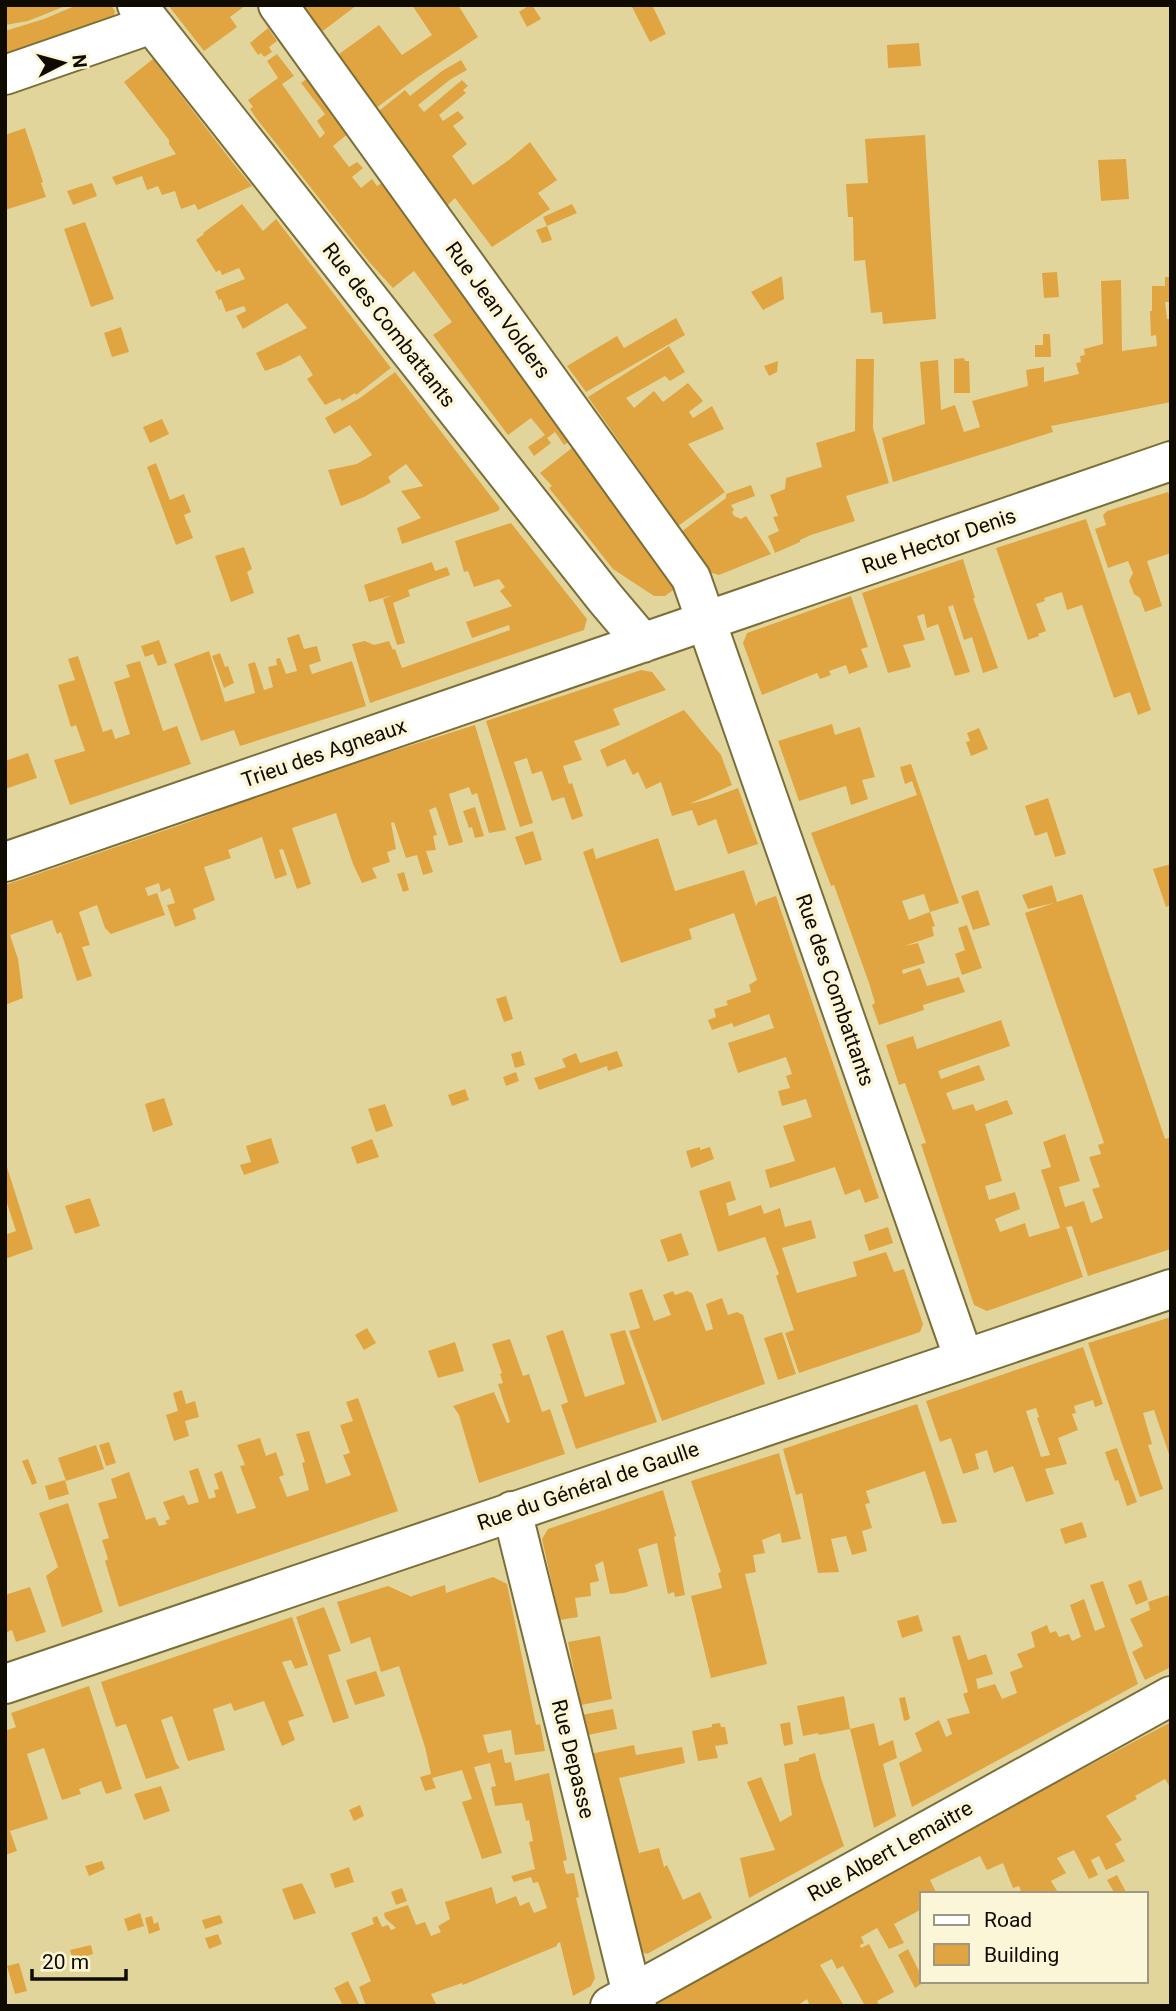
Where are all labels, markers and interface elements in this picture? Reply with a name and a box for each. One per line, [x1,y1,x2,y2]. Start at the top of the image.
north arrow [28,28,98,98]
text: N [67,53,92,69]
street label: Rue Jean Volders [440,237,556,383]
street label: Rue des Combattants [317,238,461,412]
street label: Rue Hector Denis [859,503,1019,579]
street label: Trieu des Agneaux [239,714,409,792]
street label: Rue des Combattants [791,891,879,1089]
street label: Rue du Général de Gaulle [474,1437,702,1535]
street label: Rue Depasse [547,1697,599,1821]
street label: Rue Albert Lemaitre [803,1796,977,1906]
legend [920,1892,1148,1983]
text: Road [984,1908,1032,1932]
scale bar [32,1938,126,1982]
text: Building [984,1943,1059,1967]
text: 20 m [42,1950,89,1974]

